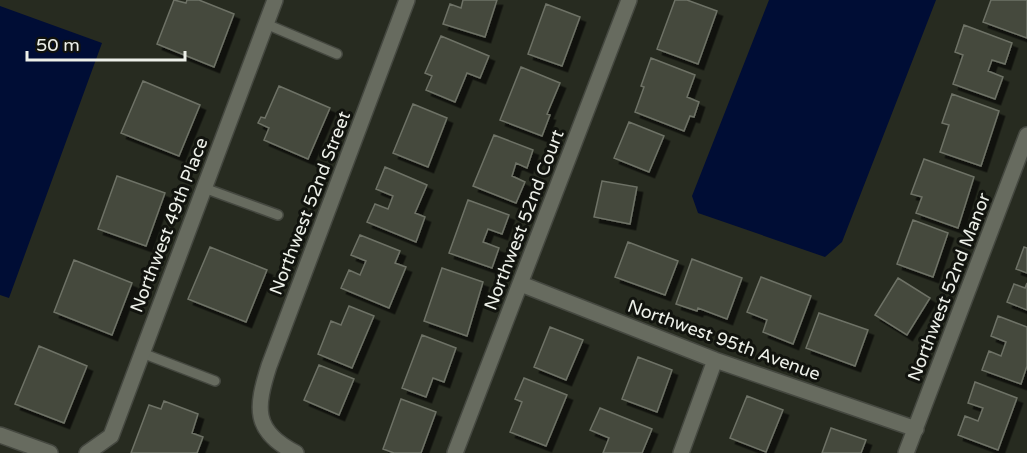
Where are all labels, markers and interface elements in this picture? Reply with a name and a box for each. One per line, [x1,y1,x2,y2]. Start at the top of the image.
scale bar [27,24,184,62]
text: 50 m [36,34,80,56]
street label: Northwest 52nd Street [265,108,355,298]
street label: Northwest 52nd Court [479,126,569,313]
street label: Northwest 49th Place [125,134,213,316]
street label: Northwest 52nd Manor [903,190,995,384]
street label: Northwest 95th Avenue [625,295,823,385]

